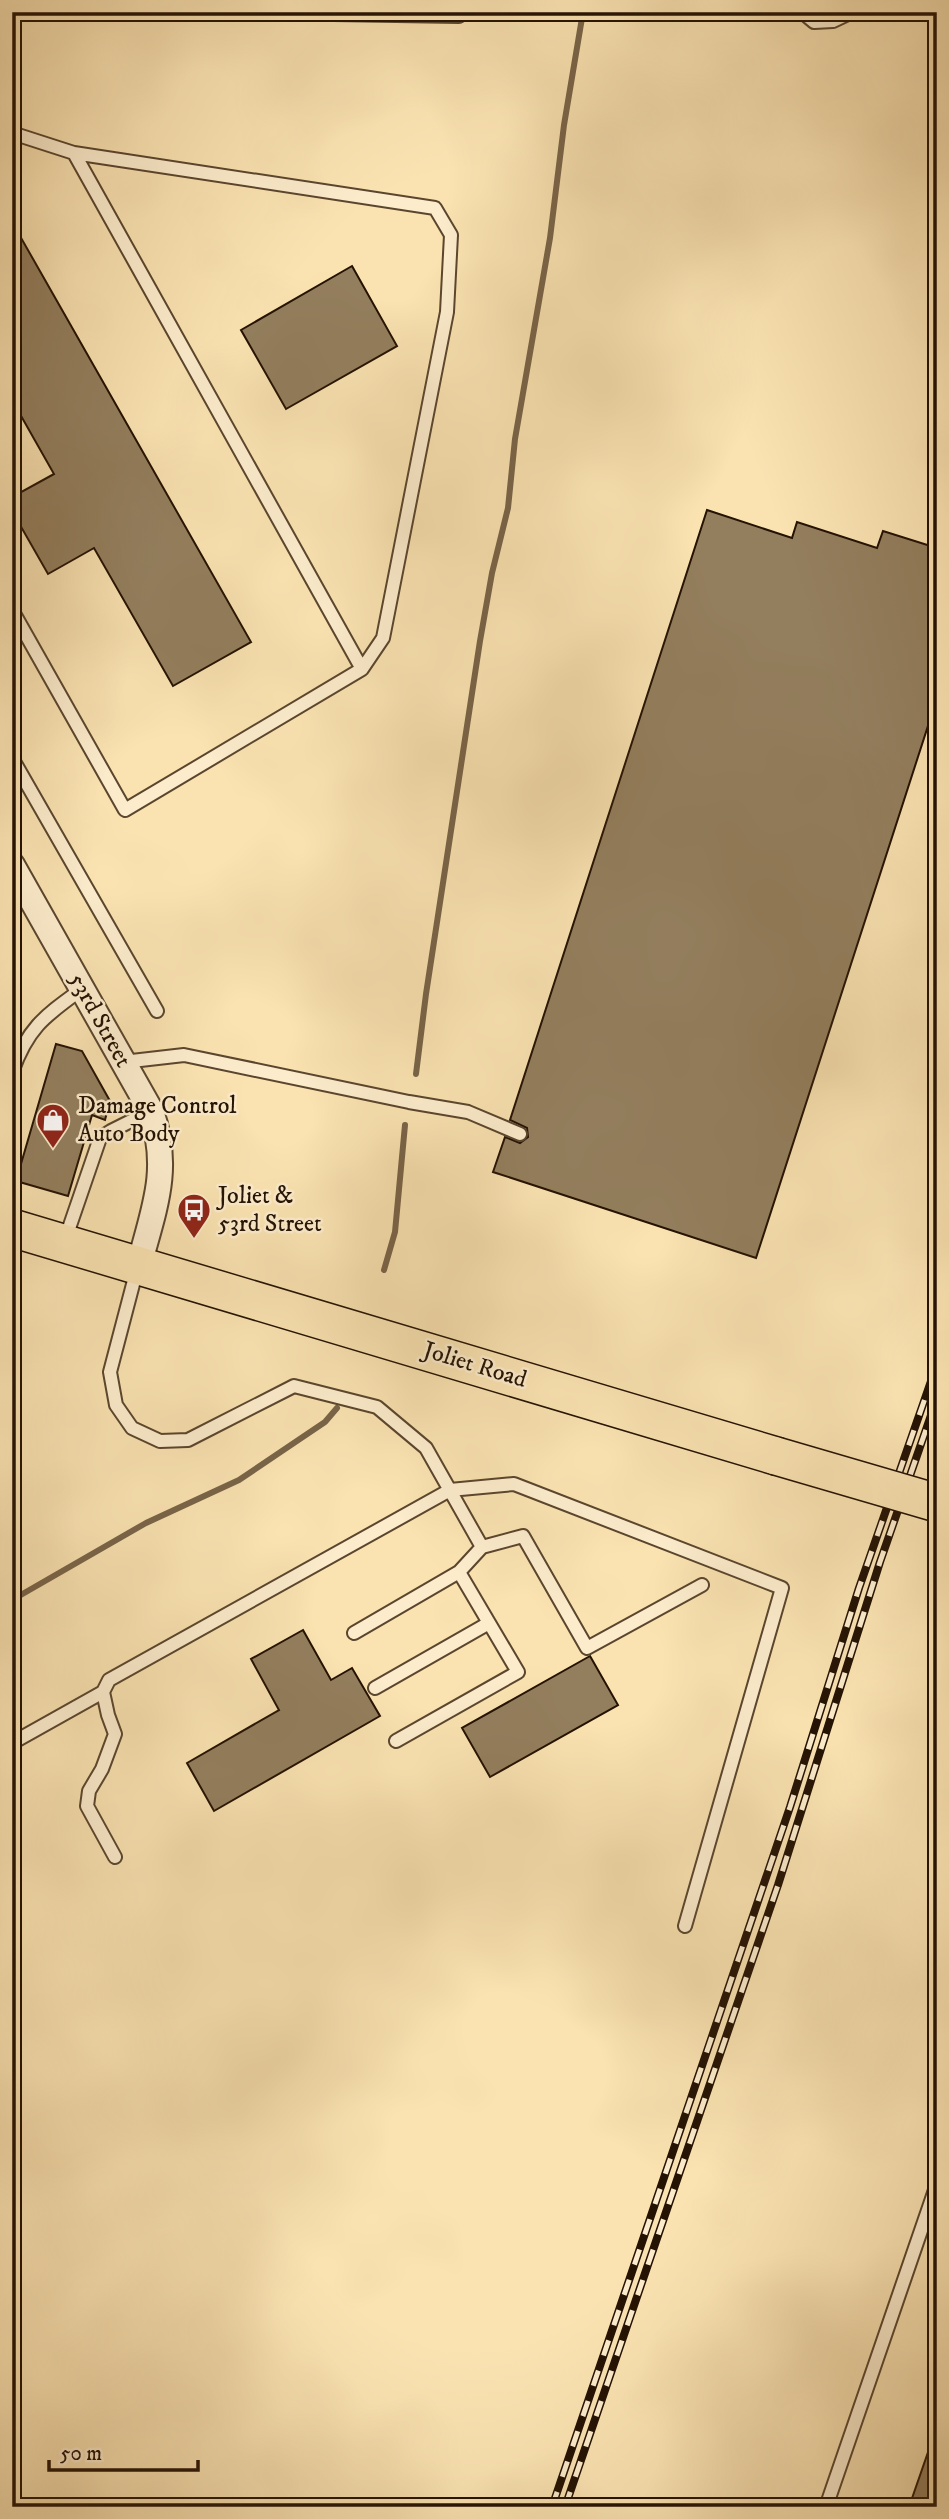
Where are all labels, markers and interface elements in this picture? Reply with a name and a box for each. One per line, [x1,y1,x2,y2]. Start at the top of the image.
street label: 53rd Street [62,967,138,1073]
place label: Damage Control Auto Body [78,1091,237,1149]
shop icon: Damage Control Auto Body [34,1101,72,1150]
place label: Joliet & 53rd Street [216,1181,322,1239]
bus stop icon: Joliet & 53rd Street [175,1191,213,1240]
street label: Joliet Road [418,1334,530,1395]
scale bar [49,2428,198,2472]
text: 50 m [60,2441,102,2467]

